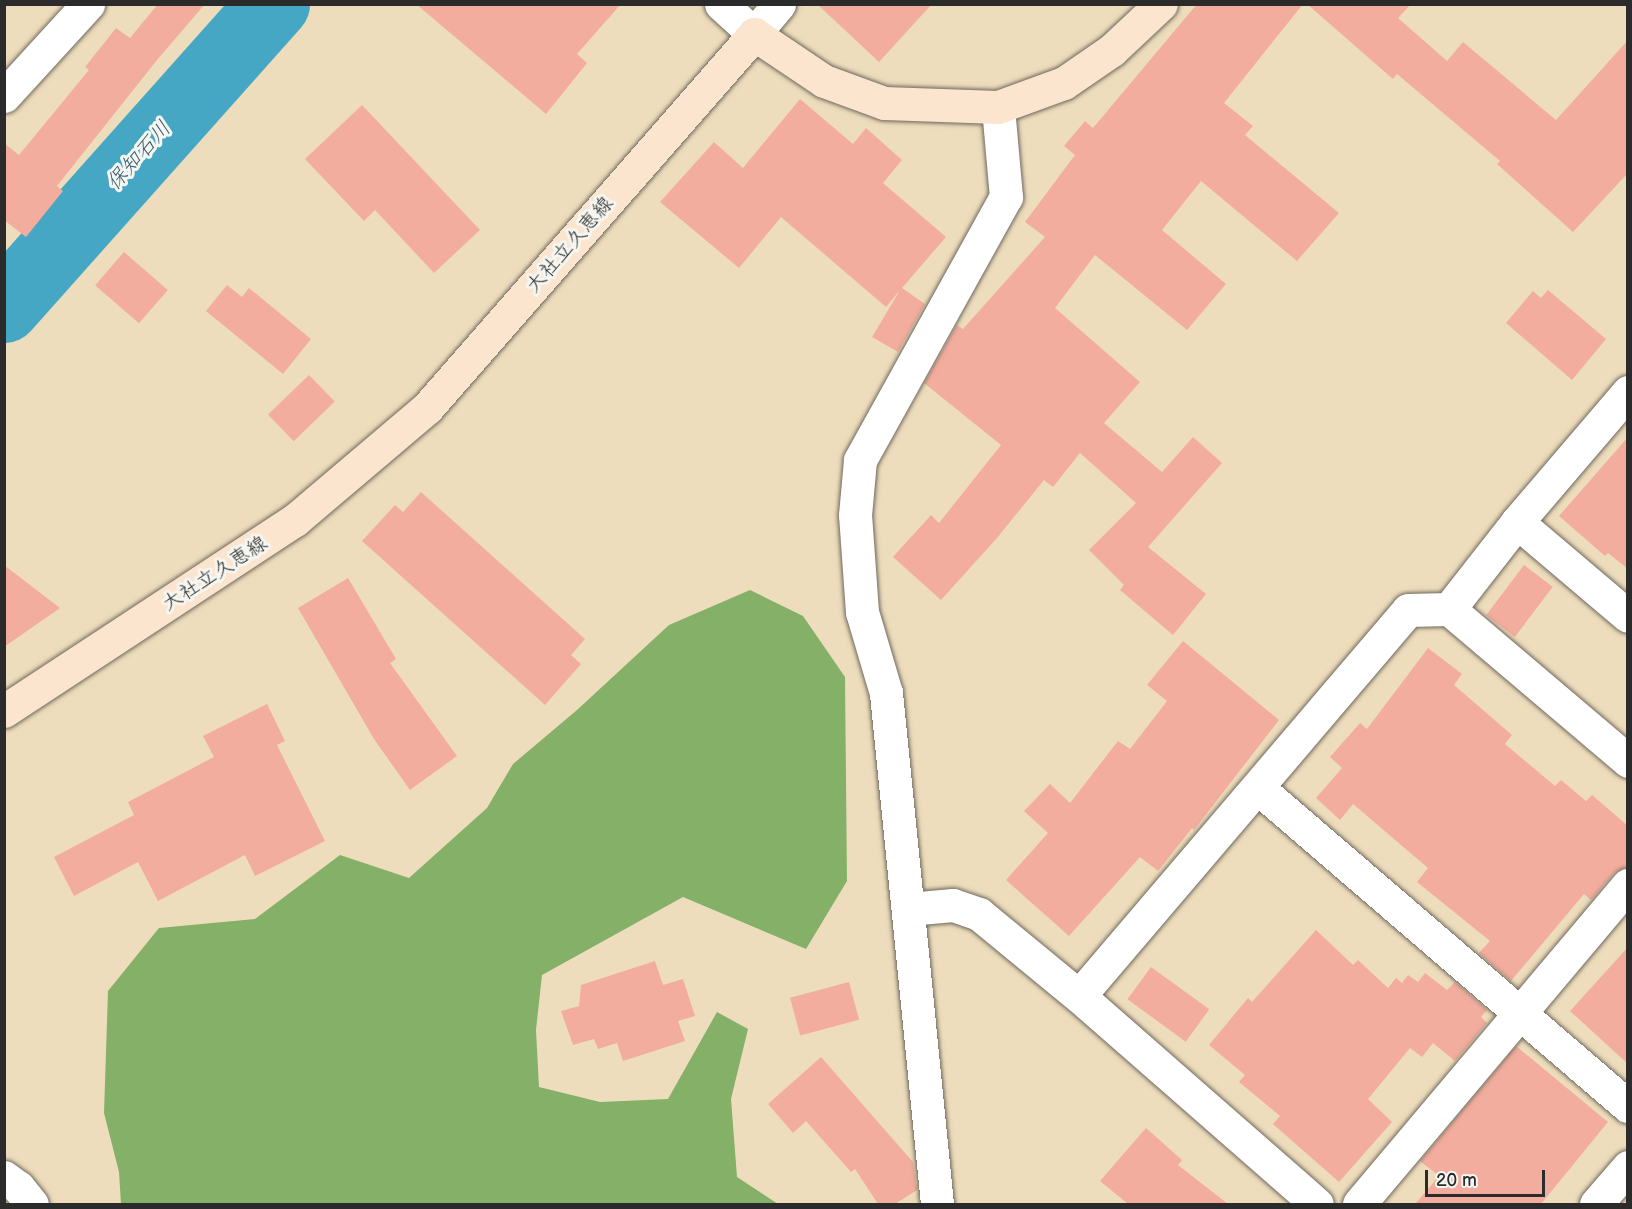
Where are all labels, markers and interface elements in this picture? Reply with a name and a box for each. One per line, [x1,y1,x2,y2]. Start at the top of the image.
water label: 保知石川 [102,116,176,196]
street label: 大社立久恵線 [522,192,618,298]
street label: 大社立久恵線 [158,531,272,617]
scale bar [1428,1158,1548,1196]
text: 20 m [1436,1170,1477,1191]

